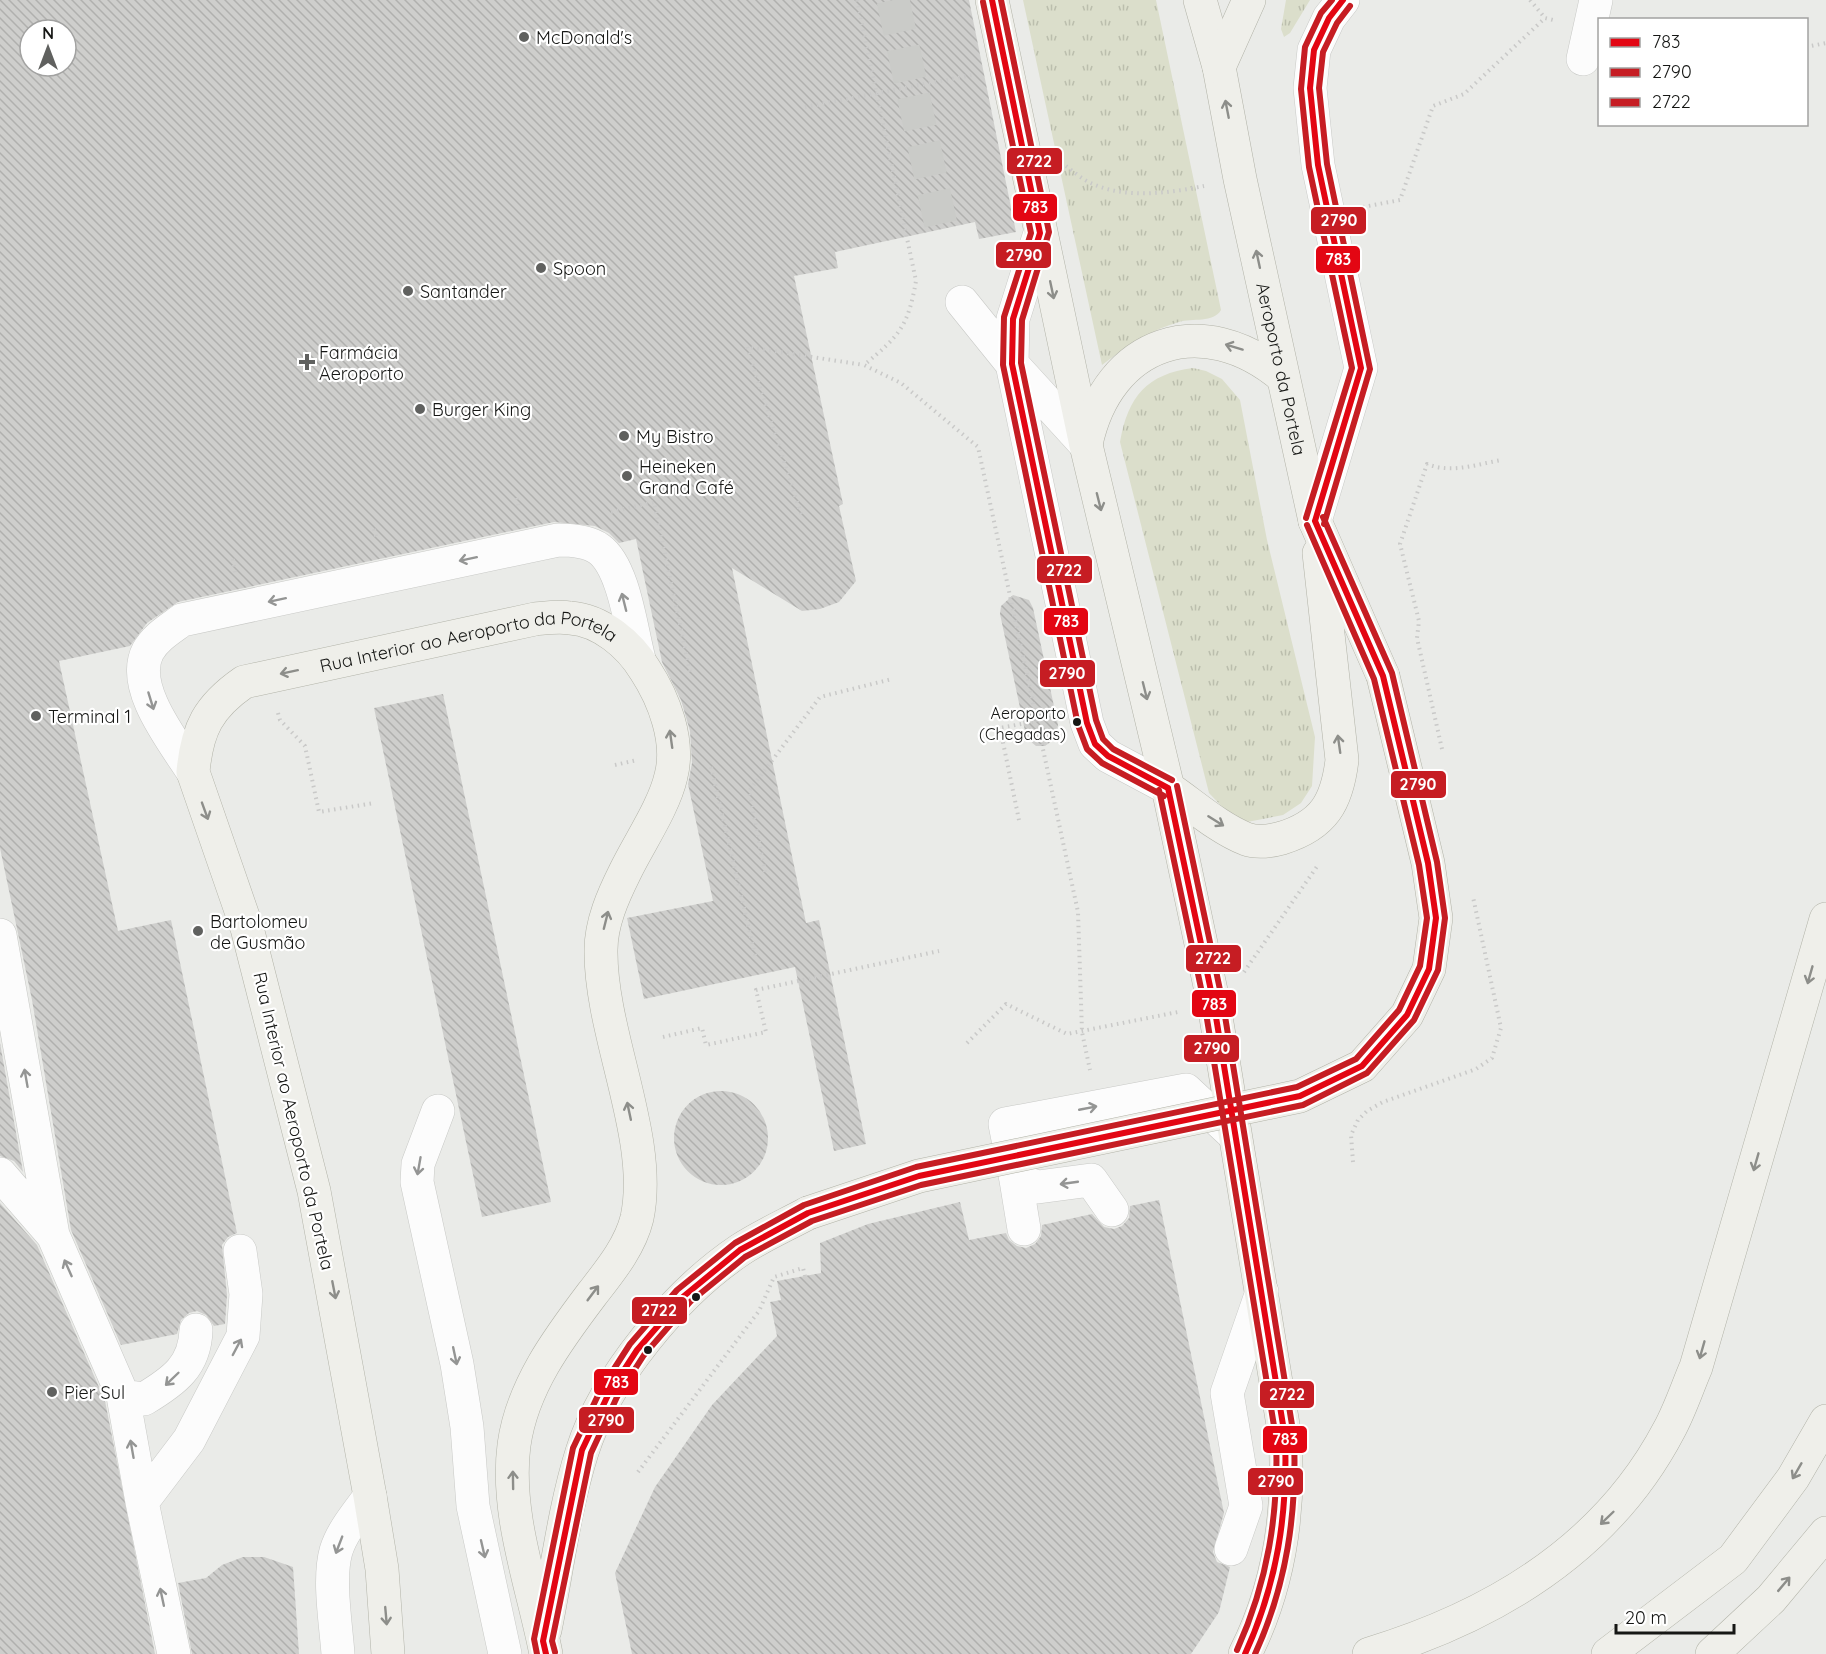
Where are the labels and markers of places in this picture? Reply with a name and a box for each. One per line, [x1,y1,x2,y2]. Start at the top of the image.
place label: McDonald's [536,26,632,49]
marker: McDonald's [517,30,531,44]
place label: Spoon [553,257,606,280]
marker: Spoon [534,261,548,275]
place label: Santander [420,280,507,303]
marker: Santander [401,284,415,298]
place label: Farmácia Aeroporto [319,341,404,385]
marker: Farmácia Aeroporto [300,355,314,369]
place label: Burger King [432,398,531,421]
marker: Burger King [413,402,427,416]
place label: My Bistro [636,425,714,448]
marker: My Bistro [617,429,631,443]
place label: Heineken Grand Café [639,455,734,499]
marker: Heineken Grand Café [620,469,634,483]
place label: Aeroporto (Chegadas) [979,703,1066,744]
place label: Terminal 1 [48,705,131,728]
marker: Terminal 1 [29,709,43,723]
marker: Aeroporto (Chegadas) [1071,716,1083,728]
place label: Bartolomeu de Gusmão [210,910,308,954]
marker: Bartolomeu de Gusmão [191,924,205,938]
unlabelled marker [690,1291,702,1303]
unlabelled marker [642,1344,654,1356]
place label: Pier Sul [64,1381,125,1404]
marker: Pier Sul [45,1385,59,1399]

